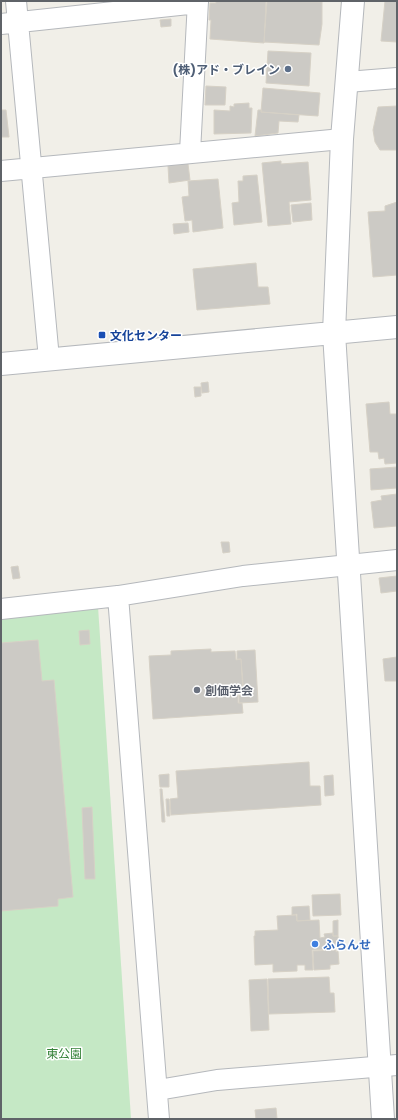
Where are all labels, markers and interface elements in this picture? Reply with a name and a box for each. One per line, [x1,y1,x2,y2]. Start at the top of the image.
place label: (株)アド・ブレイン [173,61,280,78]
marker: (株)アド・ブレイン [283,64,293,74]
place label: 文化センター [110,327,182,344]
marker: 文化センター [97,330,107,340]
place label: 創価学会 [205,682,253,699]
marker: 創価学会 [192,685,202,695]
place label: ふらんせ [323,936,371,953]
marker: ふらんせ [310,939,320,949]
park label: 東公園 [46,1045,82,1062]

